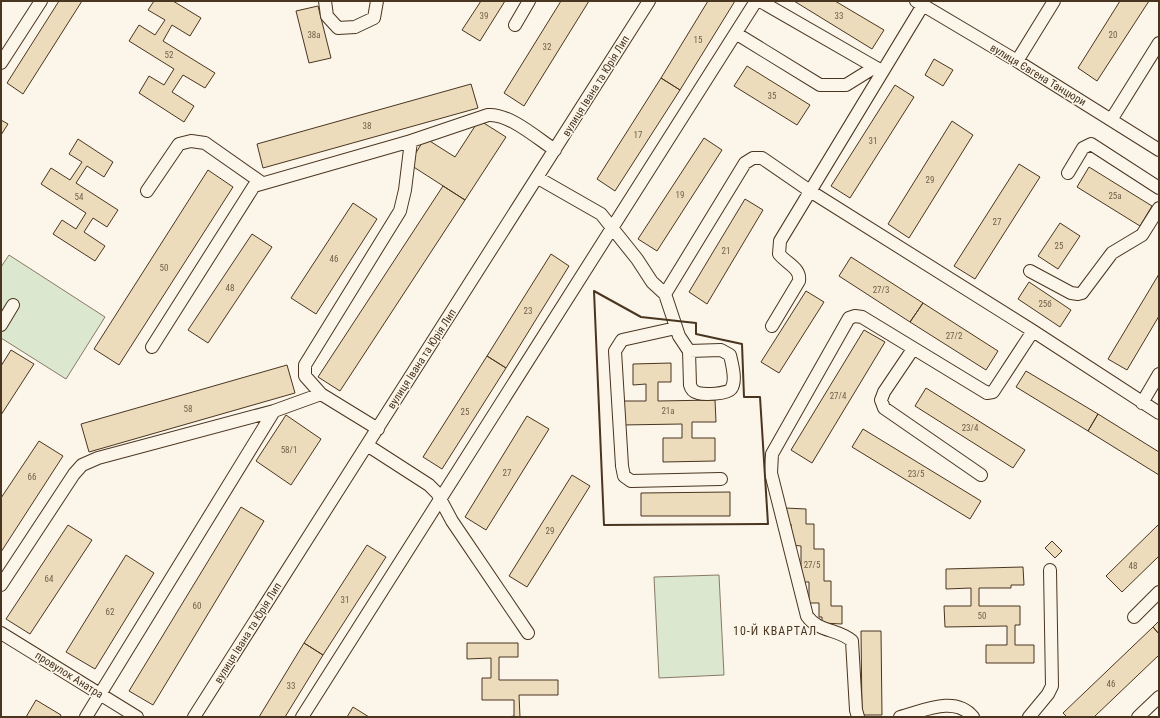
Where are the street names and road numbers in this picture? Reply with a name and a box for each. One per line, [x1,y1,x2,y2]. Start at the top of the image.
street label: вулиця Івана та Юрія Лип [560,33,632,139]
street label: вулиця Євгена Танцюри [988,41,1088,109]
street label: вулиця Івана та Юрія Лип [385,307,459,411]
street label: вулиця Івана та Юрія Лип [212,580,284,686]
street label: провулок Анатра [33,649,105,701]

